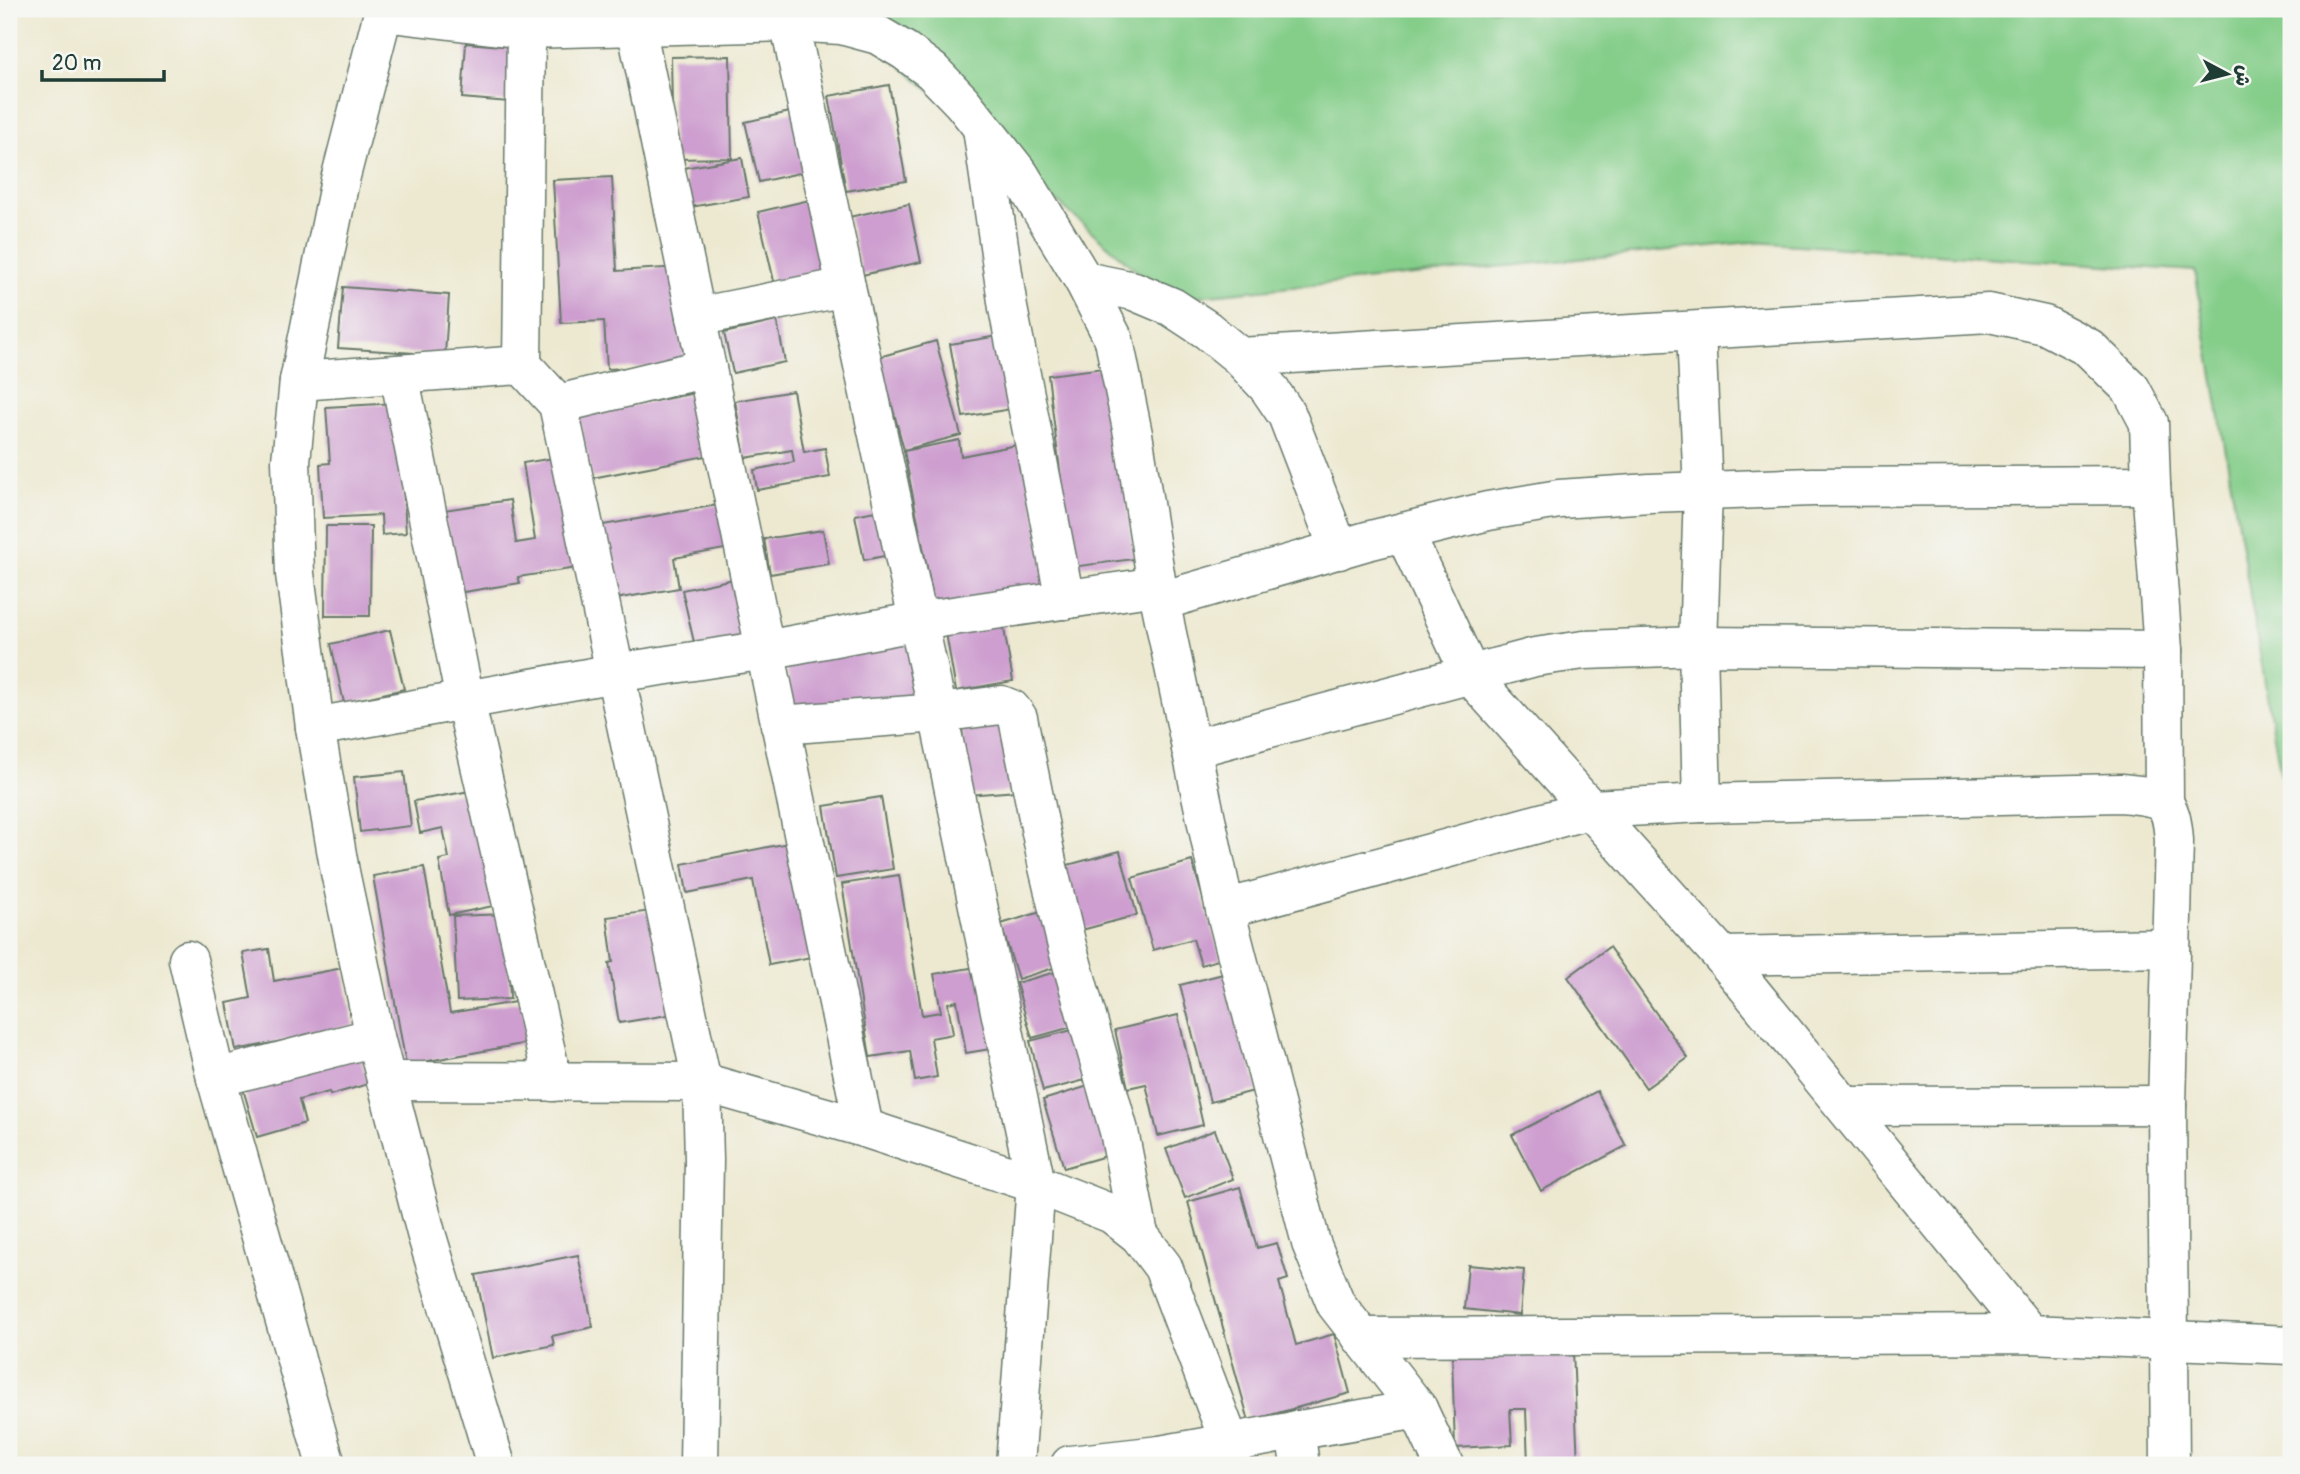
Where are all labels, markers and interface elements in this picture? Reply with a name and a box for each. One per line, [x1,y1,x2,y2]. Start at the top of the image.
scale bar [42,38,164,82]
north arrow [2192,38,2262,108]
text: 20 m [52,50,101,77]
text: ش [2230,64,2256,88]

